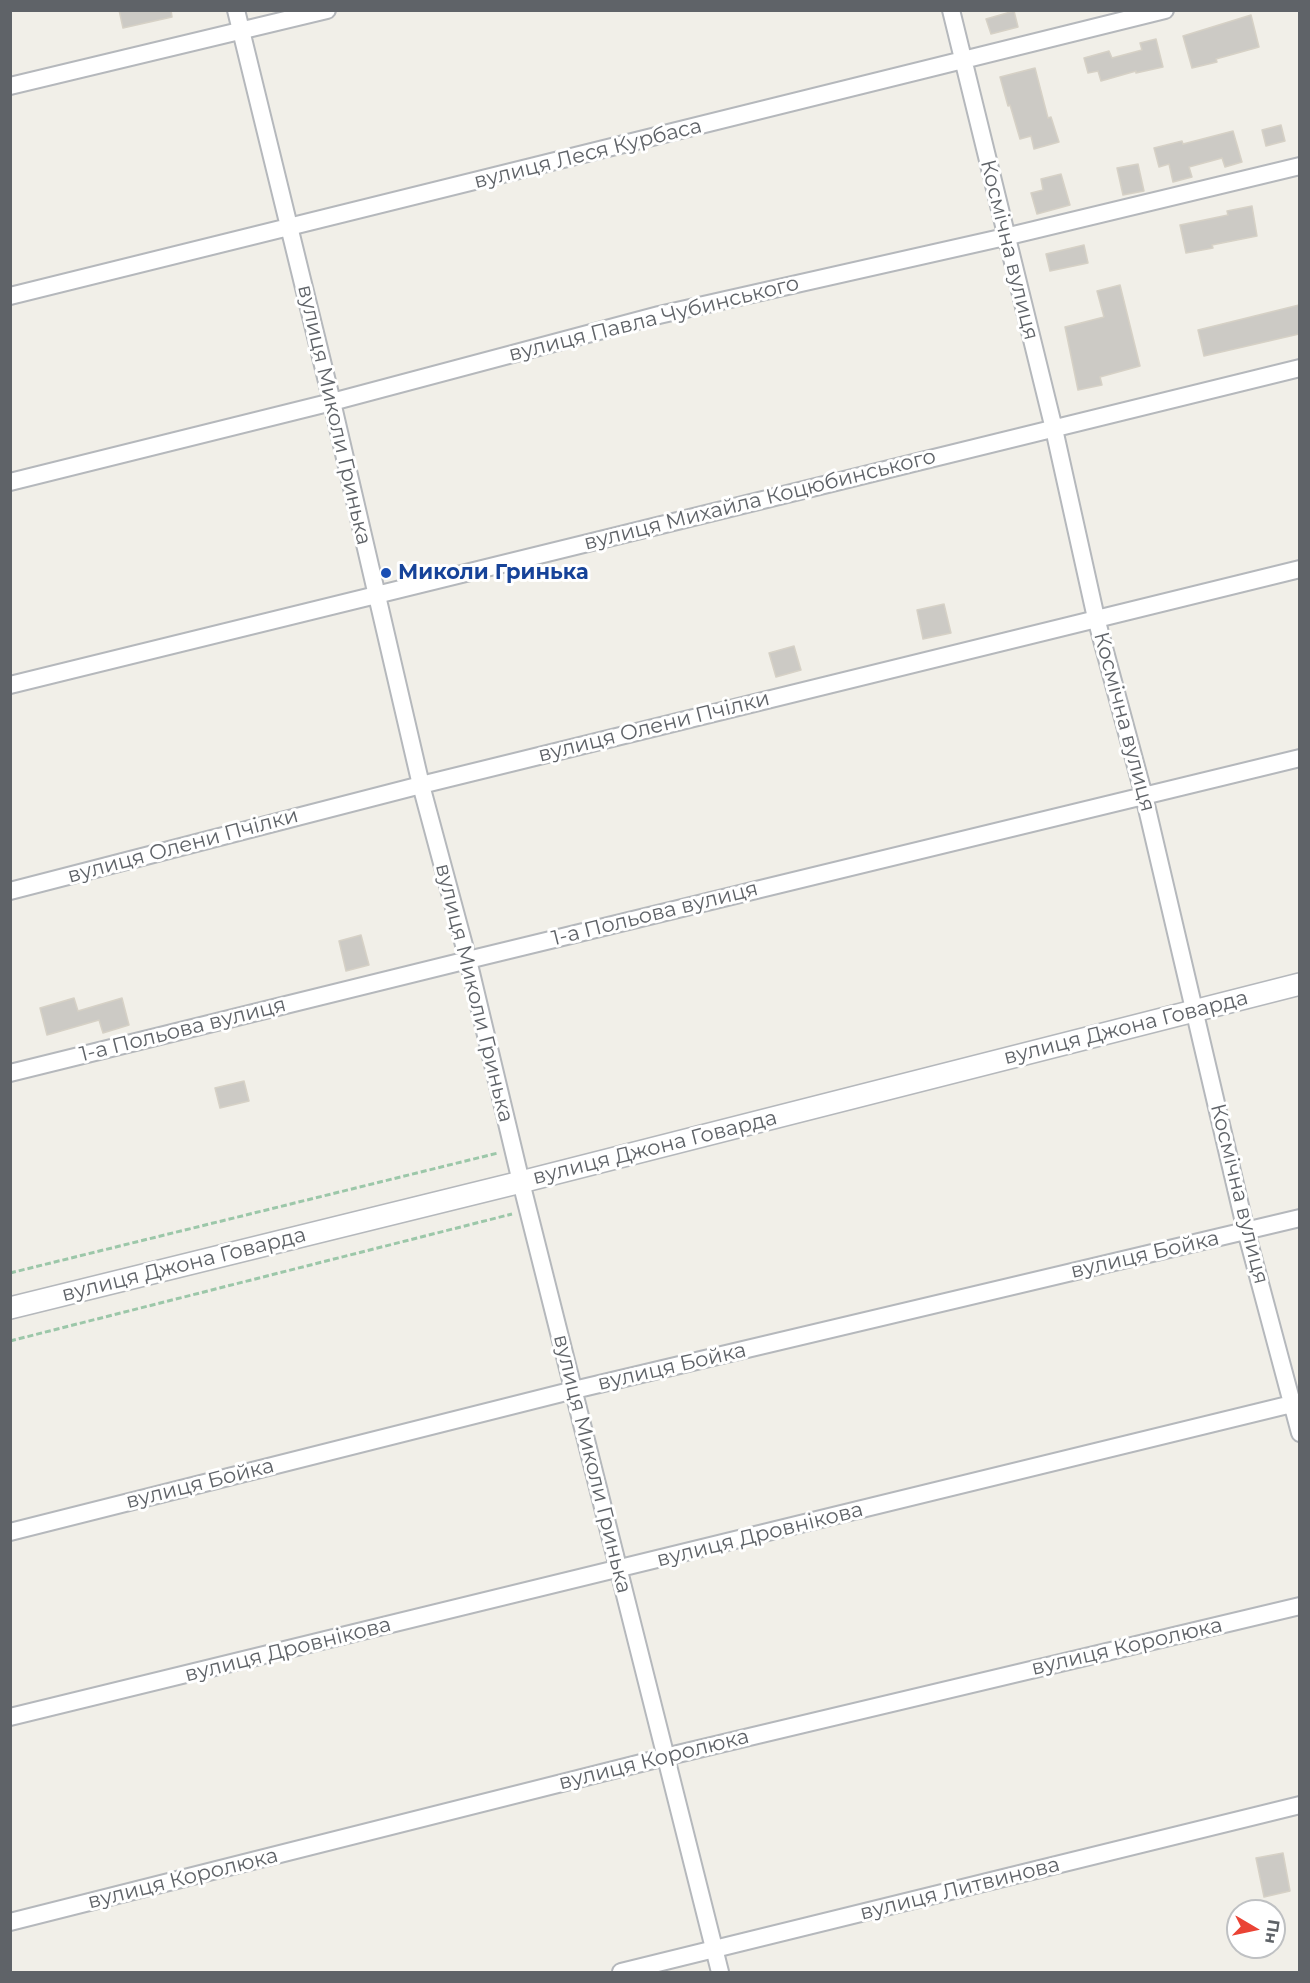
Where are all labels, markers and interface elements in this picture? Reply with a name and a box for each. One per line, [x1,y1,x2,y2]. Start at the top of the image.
street label: вулиця Леся Курбаса [471,113,705,195]
street label: Космічна вулиця [974,157,1044,343]
street label: вулиця Павла Чубинського [506,271,802,367]
street label: вулиця Миколи Гринька [292,283,376,547]
street label: вулиця Михайла Коцюбинського [581,444,939,556]
place label: Миколи Гринька [398,560,589,586]
marker: Миколи Гринька [379,566,393,580]
street label: Космічна вулиця [1088,629,1160,815]
street label: вулиця Олени Пчілки [536,686,772,768]
street label: вулиця Олени Пчілки [65,803,301,889]
street label: вулиця Миколи Гринька [430,861,518,1125]
street label: 1-а Польова вулиця [549,876,761,952]
street label: вулиця Джона Говарда [1001,985,1251,1071]
street label: 1-а Польова вулиця [77,992,289,1068]
street label: Космічна вулиця [1204,1101,1274,1287]
street label: вулиця Джона Говарда [530,1105,780,1191]
street label: вулиця Джона Говарда [59,1222,309,1308]
street label: вулиця Бойка [1068,1226,1222,1284]
street label: вулиця Миколи Гринька [548,1332,636,1596]
street label: вулиця Бойка [595,1338,749,1396]
street label: вулиця Бойка [123,1453,277,1515]
street label: вулиця Дровнікова [654,1497,866,1573]
street label: вулиця Дровнікова [182,1612,394,1688]
street label: вулиця Королюка [1029,1613,1225,1681]
street label: вулиця Королюка [556,1724,752,1796]
street label: вулиця Королюка [85,1843,281,1915]
street label: вулиця Литвинова [858,1852,1062,1926]
north arrow [1226,1899,1286,1959]
text: Пн [1261,1918,1284,1945]

